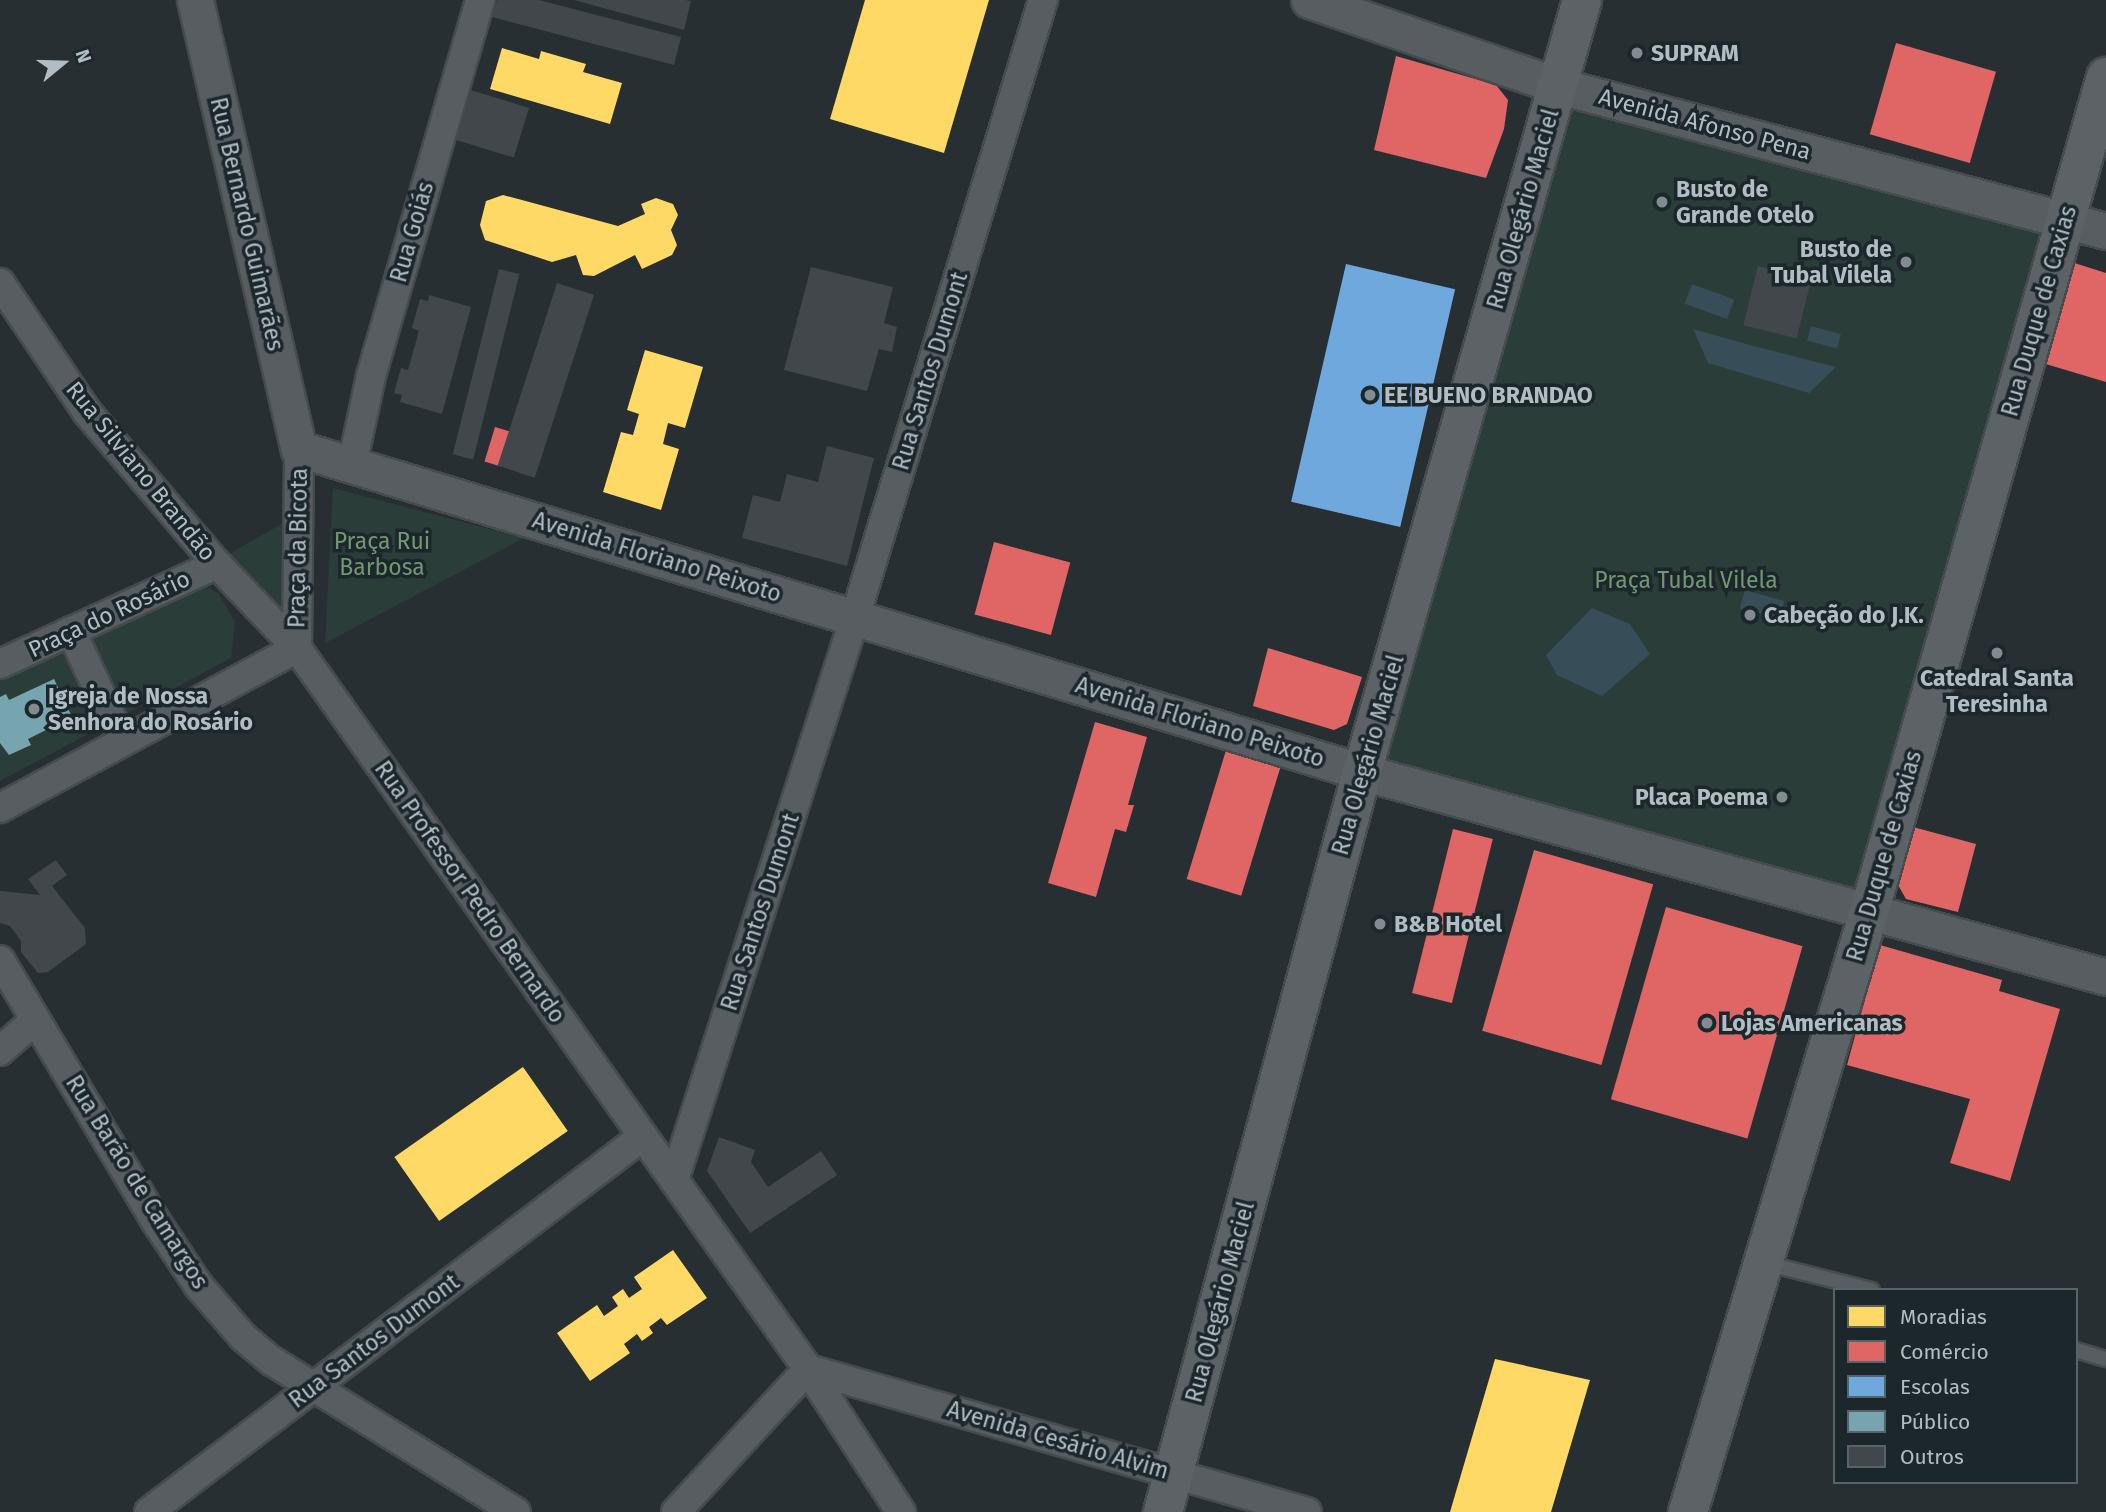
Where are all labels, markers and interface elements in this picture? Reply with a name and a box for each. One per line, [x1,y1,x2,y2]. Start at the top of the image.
north arrow [28,28,98,98]
place label: SUPRAM [1651,39,1739,67]
marker: SUPRAM [1629,45,1645,61]
text: N [70,46,96,66]
street label: Avenida Afonso Pena [1596,82,1814,166]
street label: Rua Bernardo Guimarães [204,95,290,353]
street label: Rua Olegário Maciel [1481,106,1565,312]
place label: Busto de Grande Otelo [1676,175,1814,229]
street label: Rua Goiás [384,179,440,285]
marker: Busto de Grande Otelo [1654,194,1670,210]
street label: Rua Duque de Caxias [1996,202,2082,420]
place label: Busto de Tubal Vilela [1771,235,1892,289]
marker: Busto de Tubal Vilela [1898,254,1914,270]
street label: Rua Santos Dumont [887,269,973,473]
street label: Rua Silviano Brandão [60,376,222,566]
place label: EE BUENO BRANDAO [1384,381,1593,409]
marker: EE BUENO BRANDAO [1362,387,1378,403]
street label: Praça da Bicota [283,468,313,628]
street label: Avenida Floriano Peixoto [529,506,785,608]
park label: Praça Rui Barbosa [334,527,430,581]
street label: Praça do Rosário [24,565,194,663]
park label: Praça Tubal Vilela [1594,566,1778,594]
place label: Cabeção do J.K. [1764,601,1924,629]
marker: Cabeção do J.K. [1742,607,1758,623]
marker: Catedral Santa Teresinha [1989,645,2005,661]
street label: Rua Olegário Maciel [1326,652,1410,858]
place label: Catedral Santa Teresinha [1920,664,2074,718]
street label: Avenida Floriano Peixoto [1072,671,1328,773]
place label: Igreja de Nossa Senhora do Rosário [48,682,253,736]
marker: Igreja de Nossa Senhora do Rosário [26,701,42,717]
street label: Rua Duque de Caxias [1841,747,1927,965]
street label: Rua Professor Pedro Bernardo [369,756,571,1028]
place label: Placa Poema [1635,783,1768,811]
marker: Placa Poema [1774,789,1790,805]
street label: Rua Santos Dumont [715,810,805,1014]
place label: B&B Hotel [1394,910,1502,938]
marker: B&B Hotel [1372,916,1388,932]
place label: Lojas Americanas [1721,1009,1903,1037]
marker: Lojas Americanas [1699,1015,1715,1031]
street label: Rua Barão de Camargos [60,1070,214,1294]
street label: Rua Olegário Maciel [1180,1198,1260,1406]
street label: Rua Santos Dumont [284,1268,464,1414]
legend [1833,1288,2078,1484]
text: Moradias [1900,1304,1987,1330]
text: Comércio [1900,1339,1989,1365]
text: Escolas [1900,1374,1970,1400]
street label: Avenida Cesário Alvim [944,1395,1172,1485]
text: Público [1900,1409,1970,1435]
text: Outros [1900,1444,1964,1470]

